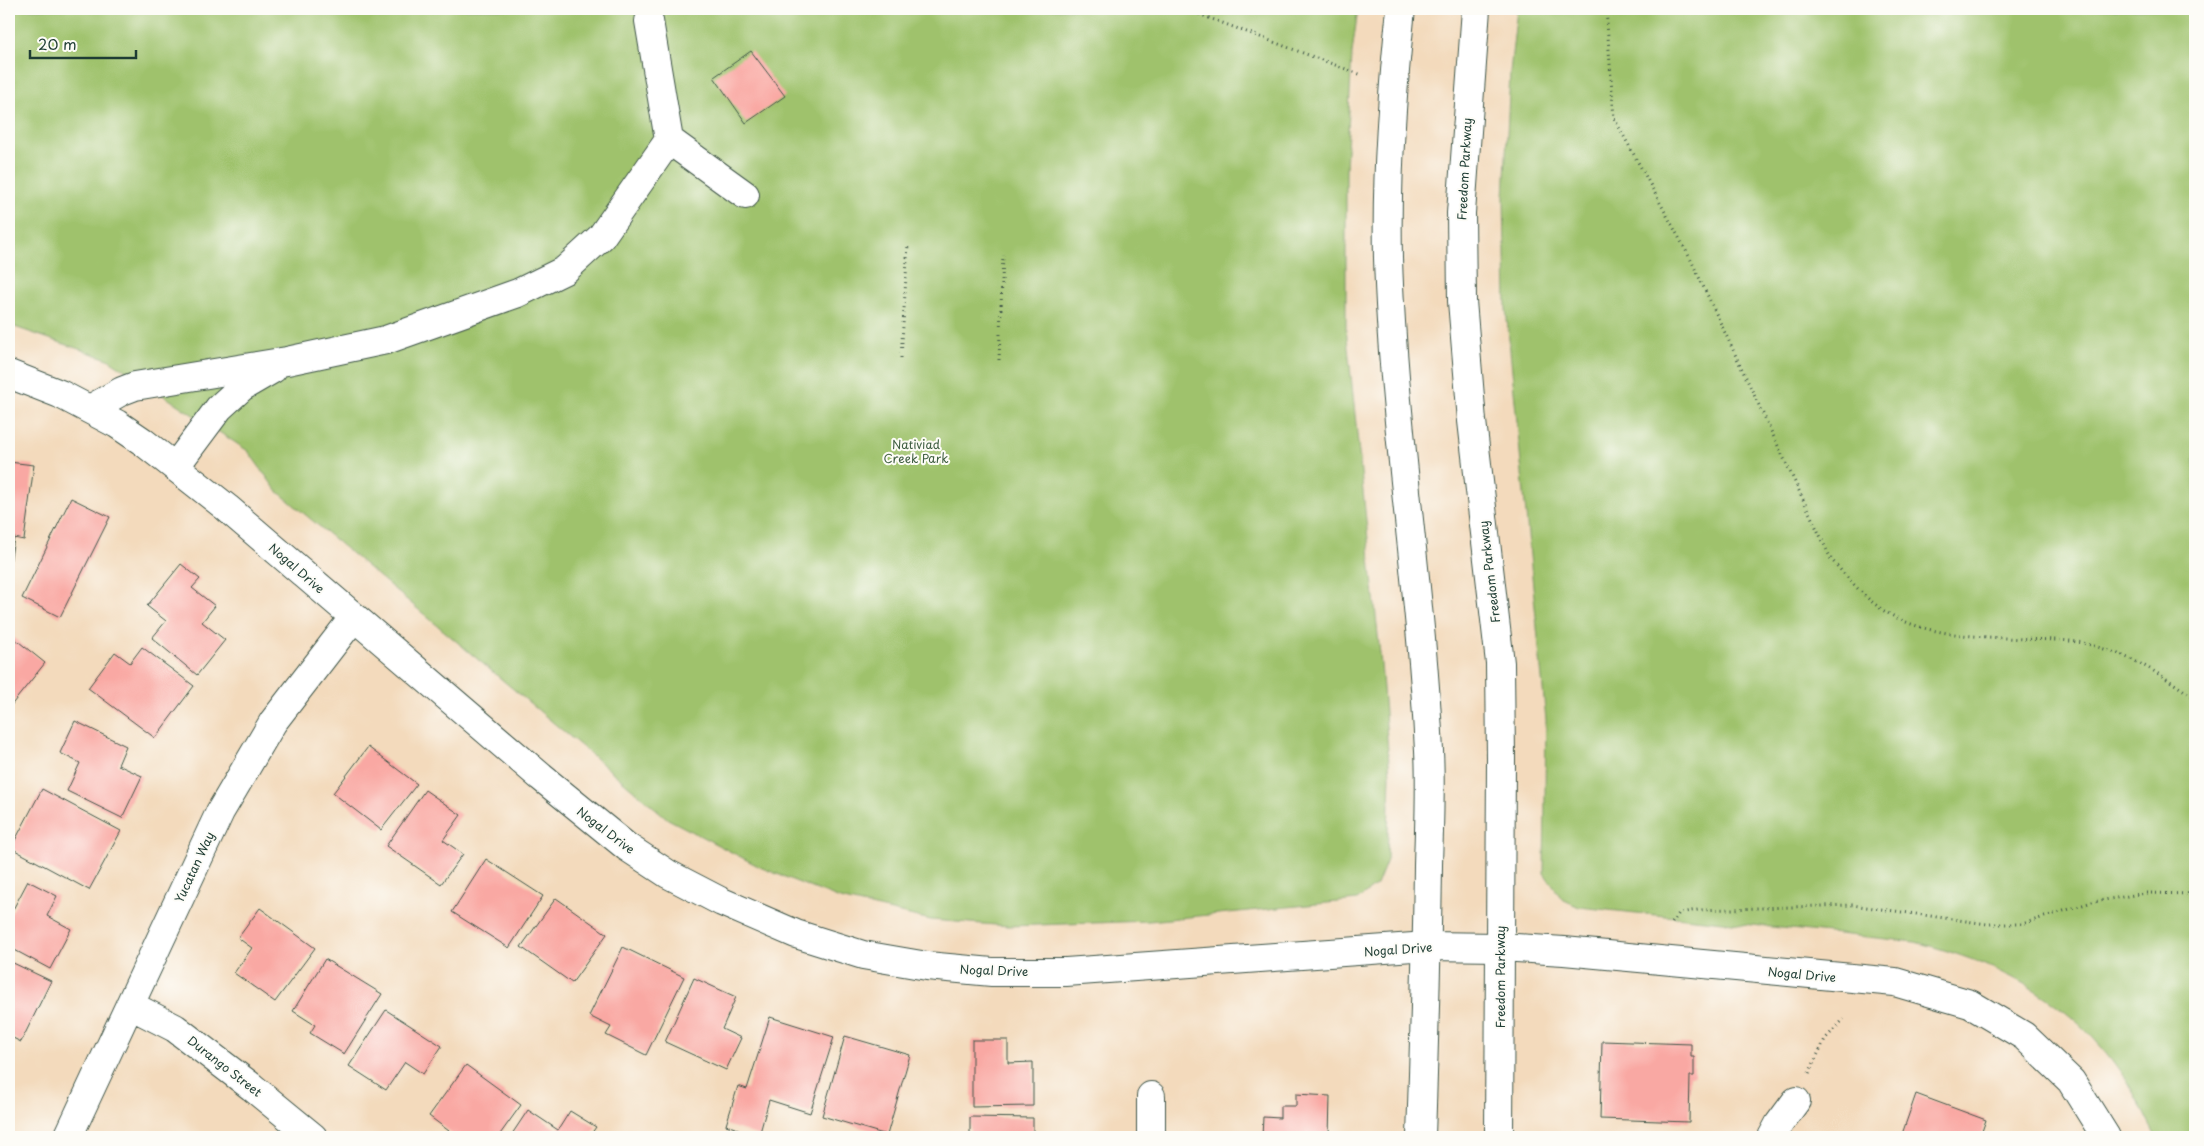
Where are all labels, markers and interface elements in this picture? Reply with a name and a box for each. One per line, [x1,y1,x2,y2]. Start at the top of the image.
scale bar [30,28,136,60]
text: 20 m [38,32,77,55]
street label: Freedom Parkway [1452,117,1476,221]
park label: Nativiad Creek Park [884,435,948,467]
street label: Freedom Parkway [1474,520,1504,624]
street label: Nogal Drive [265,539,329,597]
street label: Nogal Drive [573,802,639,858]
street label: Yucatan Way [170,828,218,906]
street label: Freedom Parkway [1491,926,1509,1028]
street label: Nogal Drive [1363,938,1433,960]
street label: Nogal Drive [959,960,1029,980]
street label: Nogal Drive [1767,962,1837,986]
street label: Durango Street [184,1031,266,1101]

